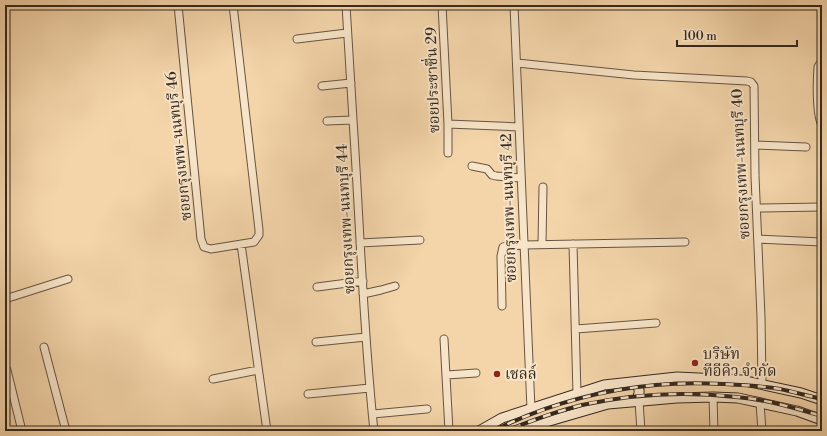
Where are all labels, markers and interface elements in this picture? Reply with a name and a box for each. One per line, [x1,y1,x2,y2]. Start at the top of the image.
scale bar [677,22,797,48]
street label: ซอยประชาชื่น 29 [420,27,444,134]
text: 100 m [683,29,717,44]
street label: ซอยกรุงเทพ-นนทบุรี 46 [162,70,197,222]
street label: ซอยกรุงเทพ-นนทบุรี 40 [728,88,755,240]
street label: ซอยกรุงเทพ-นนทบุรี 42 [497,133,522,283]
street label: ซอยกรุงเทพ-นนทบุรี 44 [333,143,360,294]
place label: บริษัท ทีอีคิว จำกัด [703,345,777,381]
marker: บริษัท ทีอีคิว จำกัด [690,358,700,368]
place label: เชลล์ [505,364,537,384]
marker: เชลล์ [492,369,502,379]

